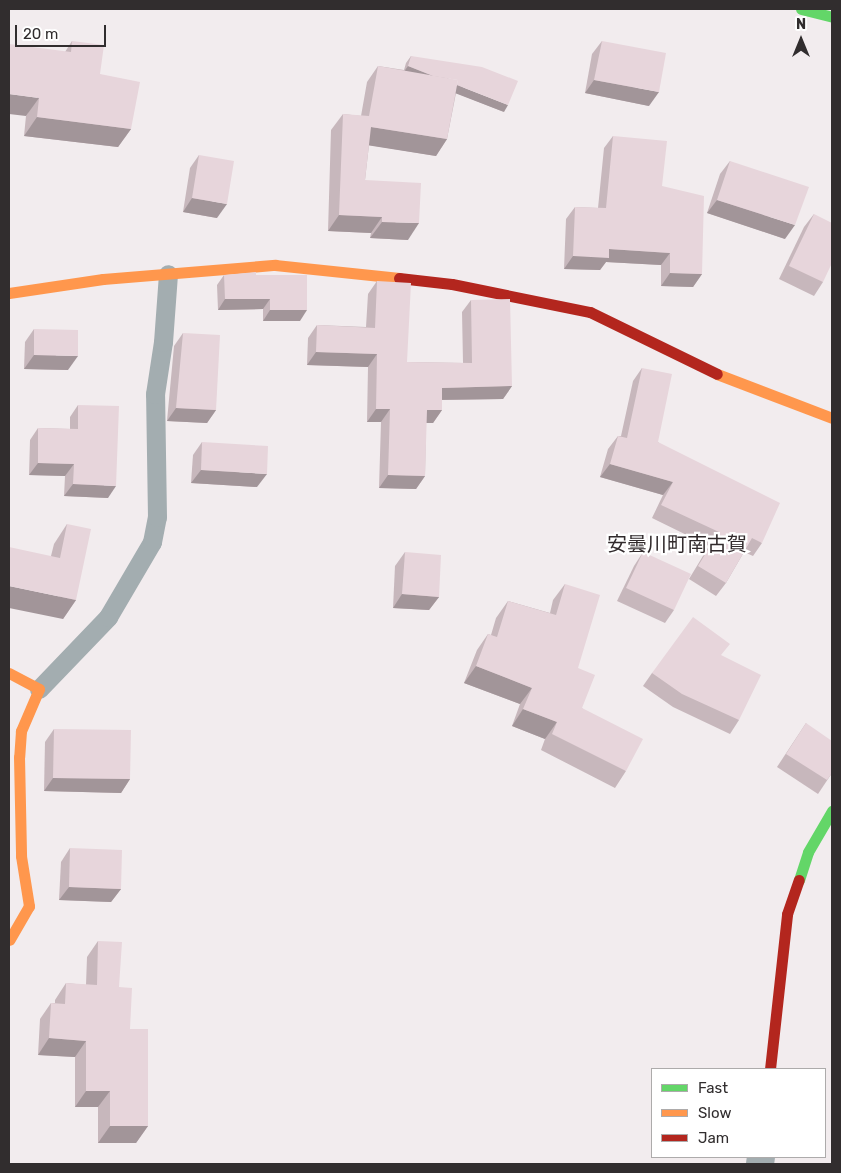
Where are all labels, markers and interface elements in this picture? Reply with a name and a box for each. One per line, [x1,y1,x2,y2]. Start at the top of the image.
scale bar [18,15,109,47]
north arrow [776,15,826,65]
text: N [796,16,806,33]
text: 20 m [23,25,58,43]
district label: 安曇川町南古賀 [607,532,747,556]
legend [651,1068,826,1158]
text: Fast [698,1079,728,1097]
text: Slow [698,1104,731,1122]
text: Jam [698,1129,729,1147]

